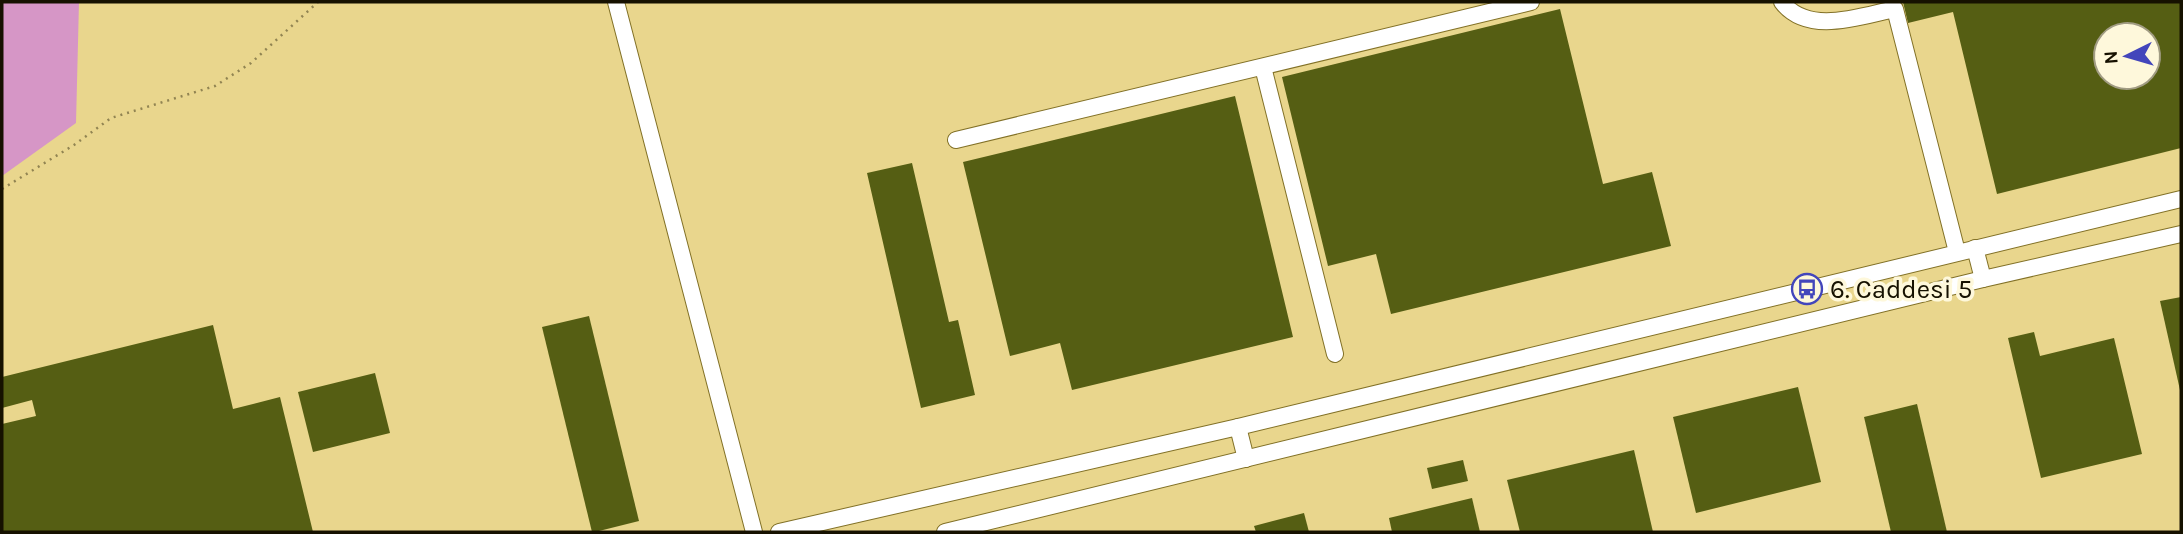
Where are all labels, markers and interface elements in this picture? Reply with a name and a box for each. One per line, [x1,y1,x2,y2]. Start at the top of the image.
north arrow [2092,21,2162,91]
text: N [2100,50,2123,65]
bus stop icon: 6. Caddesi 5 [1790,272,1824,306]
place label: 6. Caddesi 5 [1830,274,1972,305]

